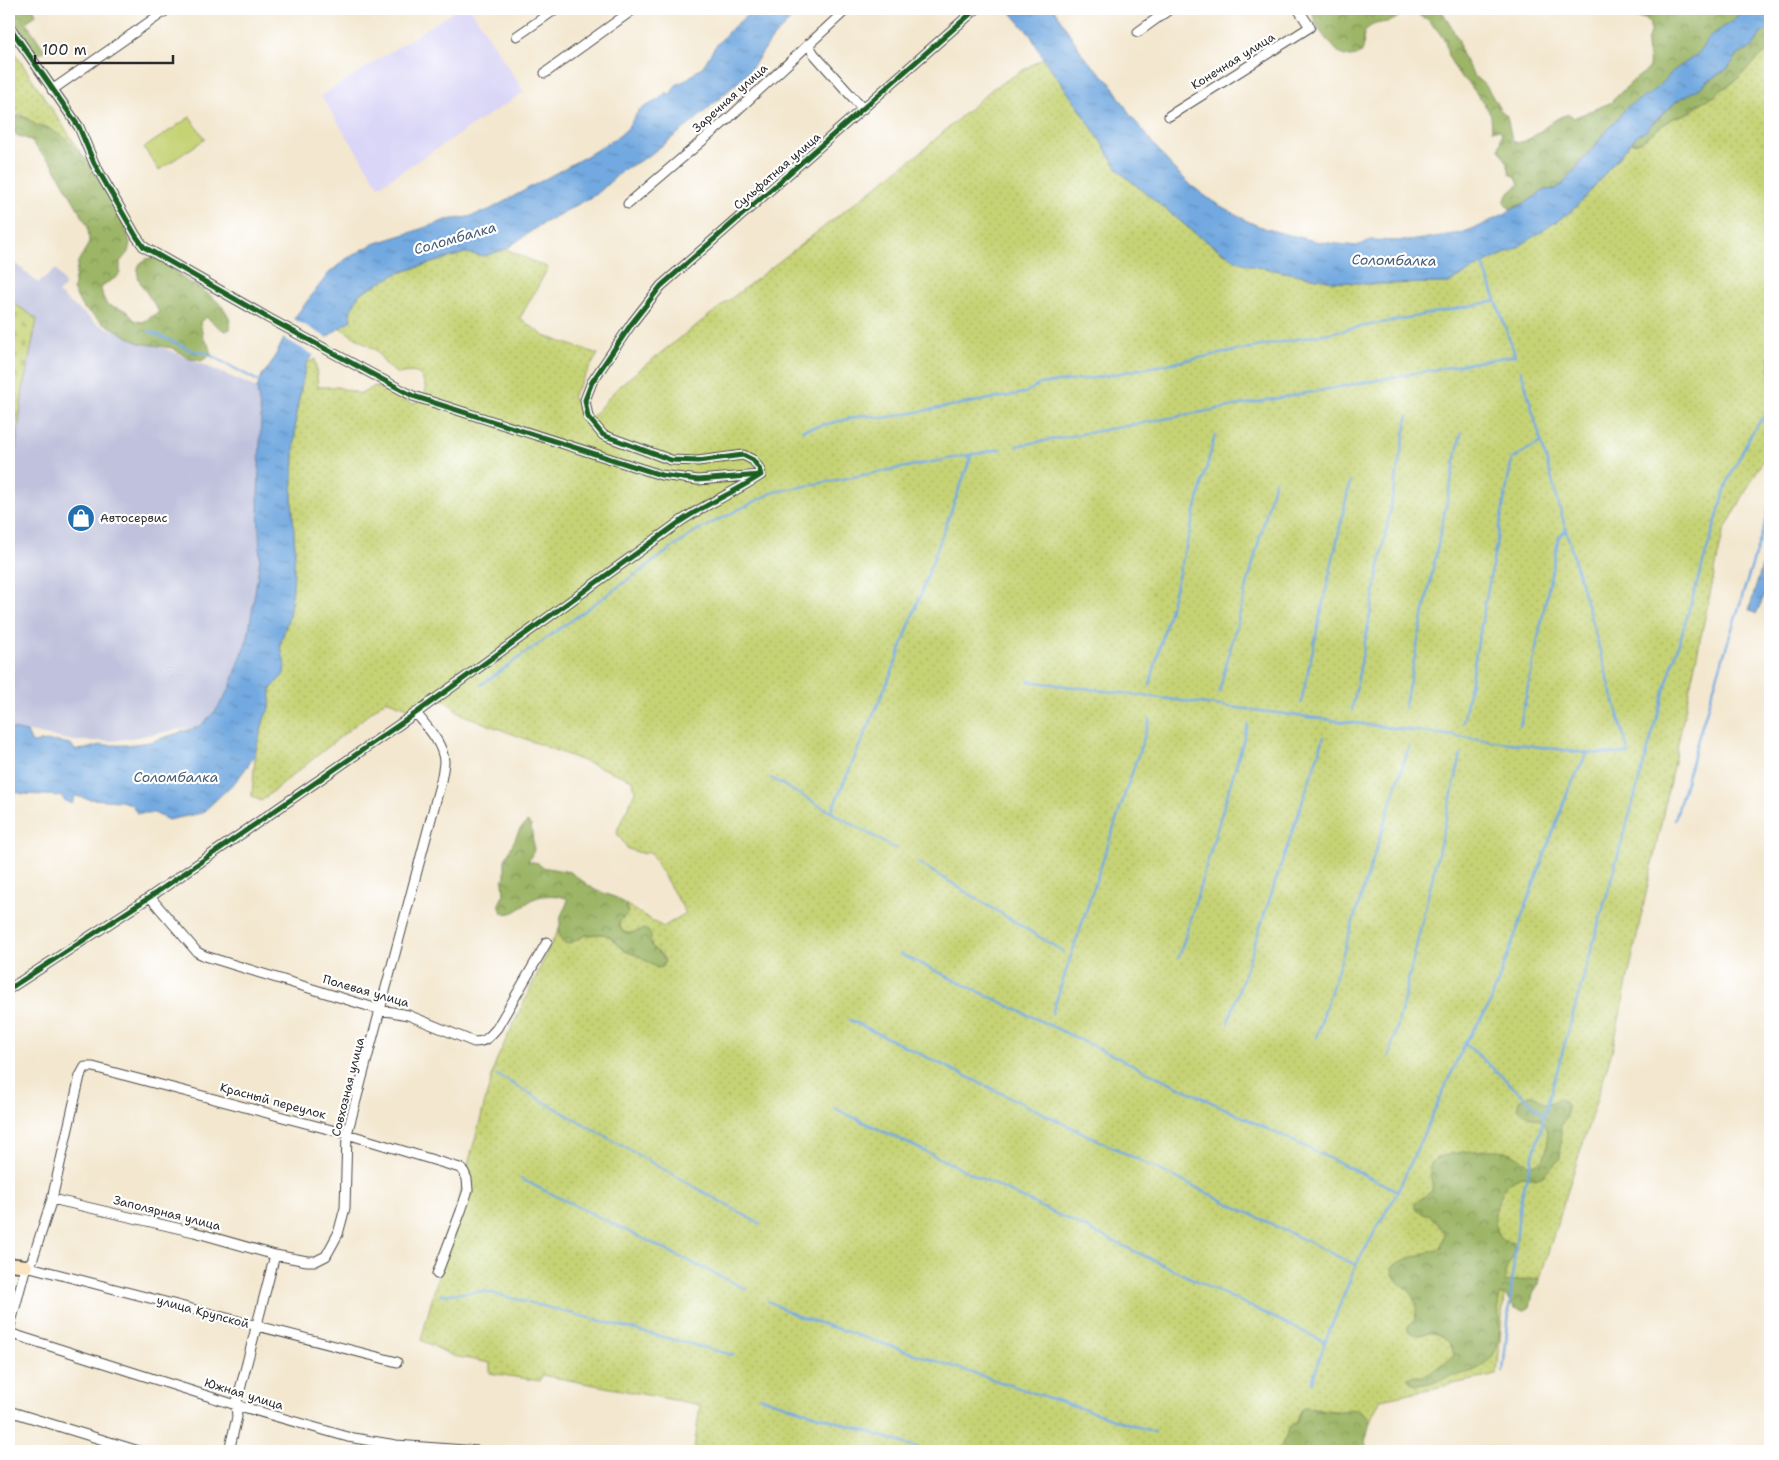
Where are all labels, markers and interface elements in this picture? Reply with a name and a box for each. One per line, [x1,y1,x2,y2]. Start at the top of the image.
street label: Конечная улица [1188,29,1278,93]
scale bar [35,32,172,64]
text: 100 m [42,40,87,60]
street label: Заречная улица [689,60,771,136]
street label: Сульфатная улица [730,128,824,213]
water label: Соломбалка [412,218,498,258]
water label: Соломбалка [1351,250,1437,270]
shop icon: Автосервис [66,503,96,533]
place label: Автосервис [100,510,168,526]
water label: Соломбалка [134,768,218,786]
street label: Полевая улица [321,971,412,1011]
street label: Совхозная улица [328,1035,368,1138]
street label: Красный переулок [218,1079,328,1123]
street label: Заполярная улица [112,1192,223,1234]
street label: улица Крупской [155,1292,251,1332]
street label: Южная улица [203,1374,286,1414]

